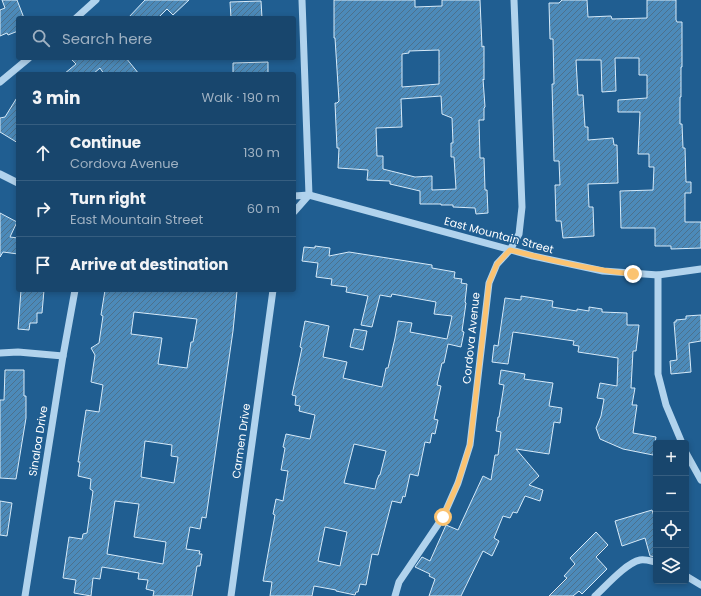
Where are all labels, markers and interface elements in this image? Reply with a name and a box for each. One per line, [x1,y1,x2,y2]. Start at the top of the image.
search box [16,16,296,60]
icon: search [30,27,52,49]
text: Search here [62,28,152,49]
text: 3 min [32,86,80,110]
text: Walk · 190 m [202,88,280,107]
text: Continue [70,132,141,153]
icon: ahead [32,142,54,164]
text: 130 m [243,143,280,162]
text: Cordova Avenue [70,154,179,173]
text: Turn right [70,188,146,209]
icon: right [32,198,54,220]
text: 60 m [247,199,280,218]
text: East Mountain Street [70,210,203,229]
street label: East Mountain Street [443,213,555,257]
icon: arrive [32,254,54,276]
text: Arrive at destination [70,254,228,275]
route end [624,265,642,283]
street label: Cordova Avenue [458,291,484,385]
street label: Carmen Drive [228,402,254,480]
street label: Sinaloa Drive [25,404,52,477]
map controls [653,440,689,584]
button: + [653,440,689,476]
button: − [653,476,689,512]
route start [434,508,452,526]
button: locate [653,512,689,548]
button: layers [653,548,689,584]

